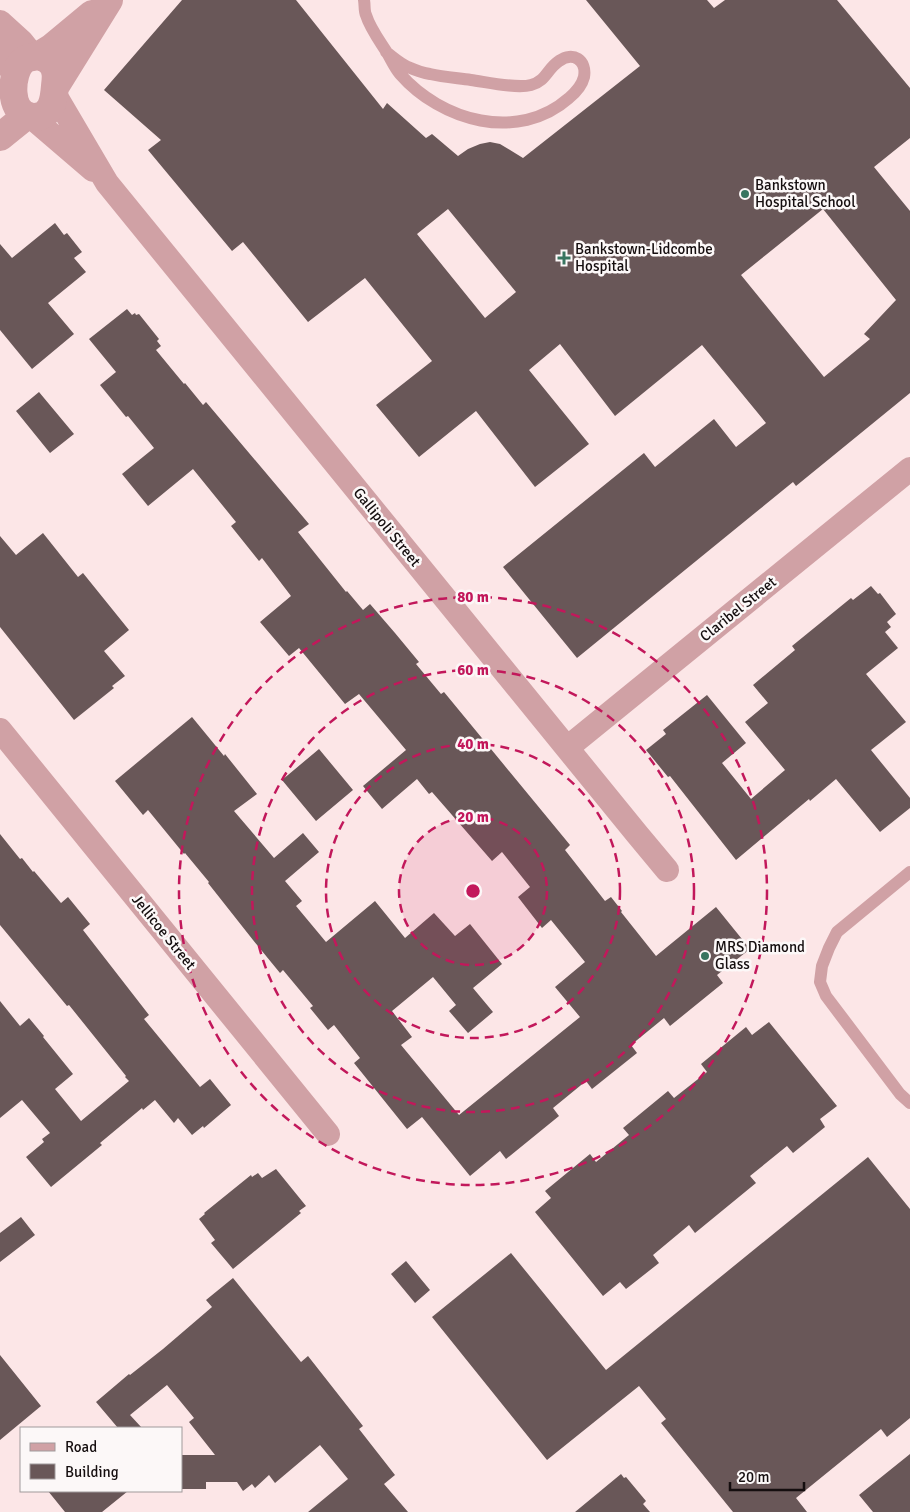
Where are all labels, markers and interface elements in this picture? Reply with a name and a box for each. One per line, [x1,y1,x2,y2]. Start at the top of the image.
place label: Bankstown Hospital School [755,176,856,211]
marker: Bankstown Hospital School [739,188,751,200]
place label: Bankstown-Lidcombe Hospital [575,240,713,275]
marker: Bankstown-Lidcombe Hospital [557,251,571,265]
street label: Gallipoli Street [350,484,424,570]
street label: Claribel Street [696,573,780,645]
text: 80 m [457,588,489,606]
text: 60 m [457,661,489,679]
text: 40 m [457,735,489,753]
text: 20 m [457,808,489,826]
centre of rings [464,882,482,900]
street label: Jellicoe Street [128,891,200,973]
place label: MRS Diamond Glass [715,938,805,973]
marker: MRS Diamond Glass [699,950,711,962]
legend [20,1427,182,1492]
text: Road [65,1438,97,1456]
scale bar [730,1460,804,1492]
text: Building [65,1463,119,1481]
text: 20 m [738,1468,769,1486]

